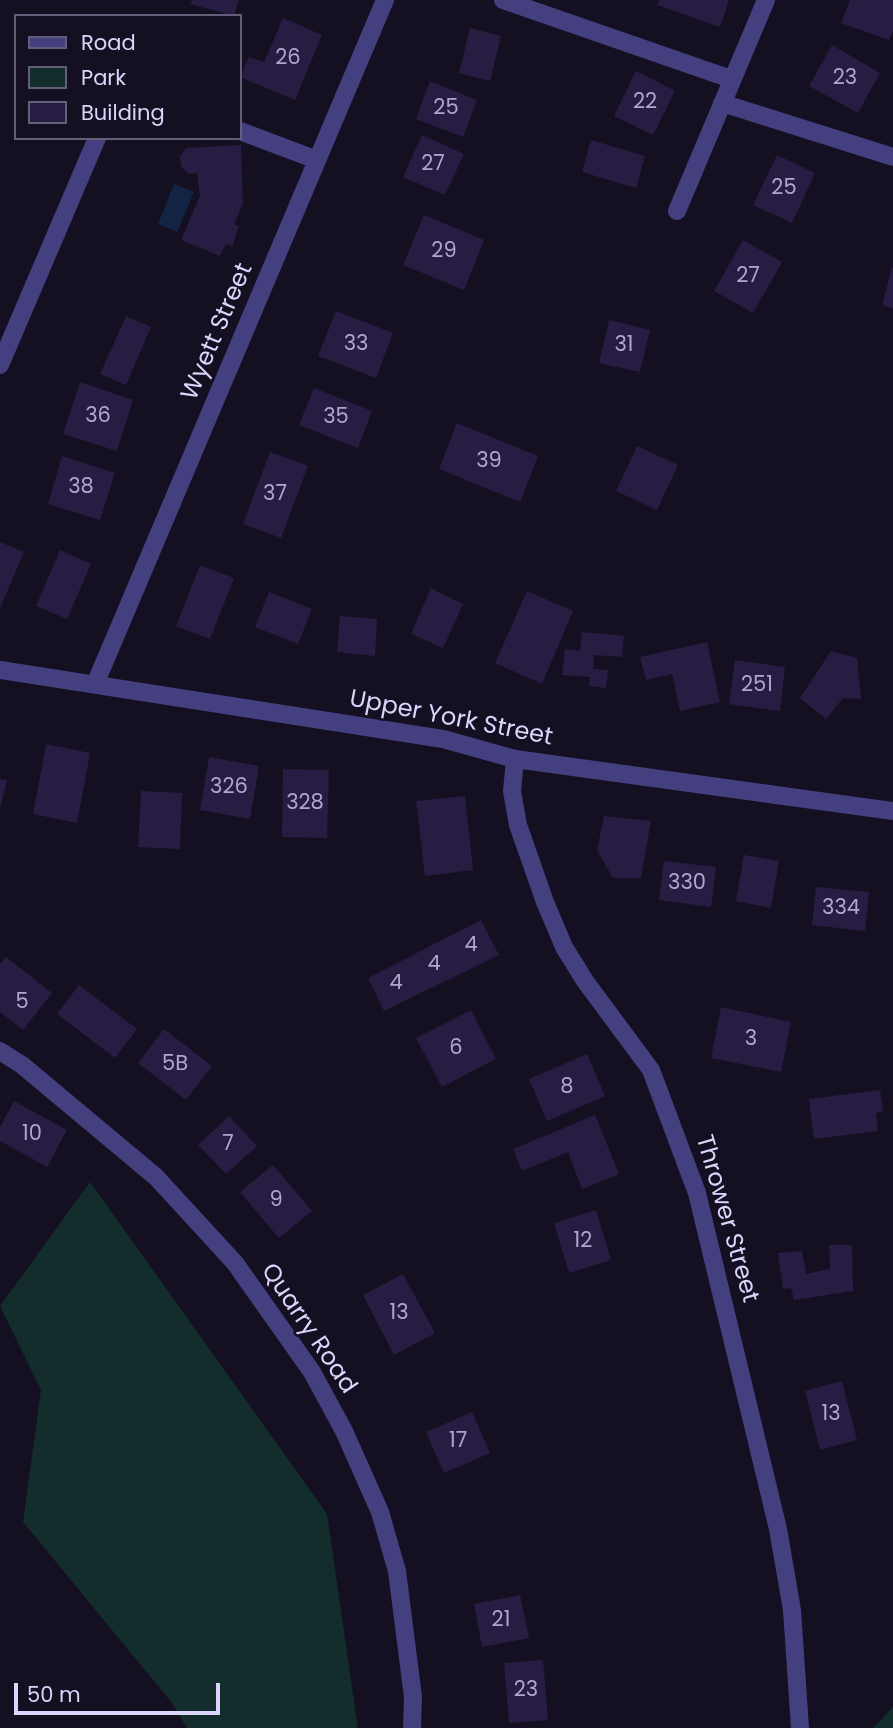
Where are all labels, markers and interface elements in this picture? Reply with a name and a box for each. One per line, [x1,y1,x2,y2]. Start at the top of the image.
legend [14,14,242,140]
text: Road [81,28,136,57]
house number: 26 [275,46,301,72]
text: Park [81,63,126,92]
house number: 23 [833,66,857,92]
house number: 22 [633,90,657,116]
house number: 25 [433,96,459,122]
text: Building [81,98,165,127]
house number: 27 [421,152,445,178]
house number: 25 [771,176,797,202]
house number: 29 [431,239,457,265]
street label: Wyett Street [176,259,260,405]
house number: 27 [736,264,760,290]
house number: 33 [344,332,368,358]
house number: 31 [614,333,634,359]
house number: 36 [85,404,111,430]
house number: 35 [323,405,349,431]
house number: 39 [476,449,502,475]
house number: 38 [68,475,94,501]
house number: 37 [263,482,287,508]
house number: 251 [741,673,773,699]
street label: Upper York Street [347,685,555,753]
house number: 326 [210,775,248,801]
house number: 328 [286,791,324,817]
house number: 330 [668,871,706,897]
house number: 334 [822,896,860,922]
house number: 4 [464,933,478,959]
house number: 4 [427,952,441,978]
house number: 4 [389,971,403,997]
house number: 5 [15,990,29,1016]
house number: 3 [745,1027,757,1053]
house number: 6 [449,1036,463,1062]
house number: 5B [162,1052,188,1078]
house number: 8 [560,1075,574,1101]
house number: 10 [22,1122,42,1148]
house number: 7 [222,1132,234,1158]
street label: Thrower Street [688,1132,764,1306]
house number: 9 [269,1188,283,1214]
house number: 12 [574,1229,592,1255]
street label: Quarry Road [254,1258,362,1400]
house number: 13 [389,1301,409,1327]
house number: 13 [821,1402,841,1428]
house number: 17 [449,1429,467,1455]
house number: 21 [492,1608,510,1634]
scale bar [18,1668,224,1712]
house number: 23 [514,1678,538,1704]
text: 50 m [27,1680,81,1709]

